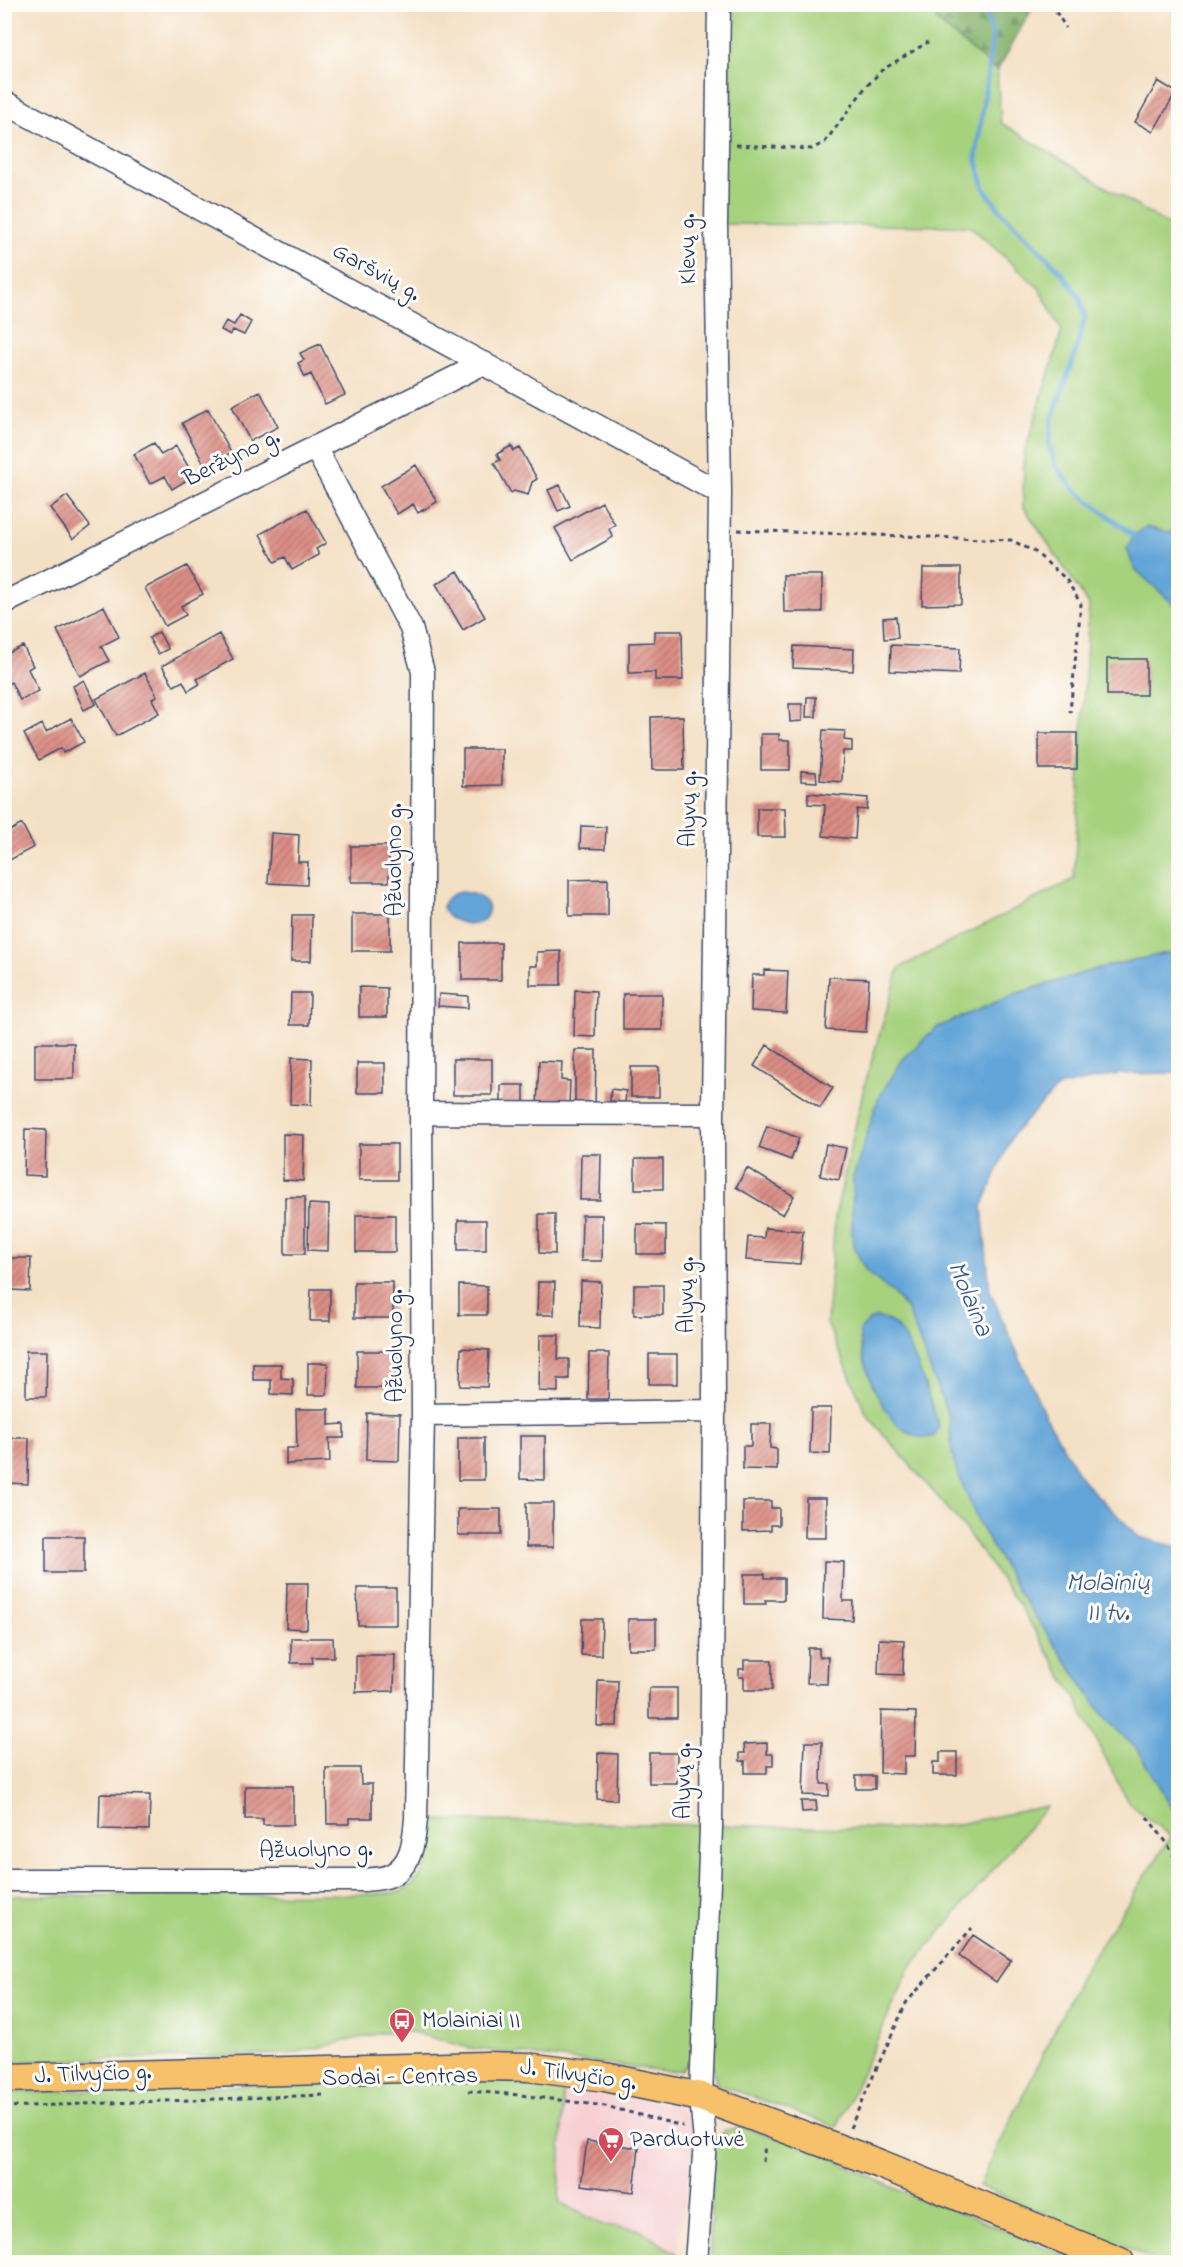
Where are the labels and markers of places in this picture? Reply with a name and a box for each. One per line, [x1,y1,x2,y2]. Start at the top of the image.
place label: Molainiai II [422,2004,520,2039]
bus stop icon: Molainiai II [387,2006,417,2044]
place label: Parduotuvė [630,2123,744,2158]
supermarket icon: Parduotuvė [596,2125,626,2163]

